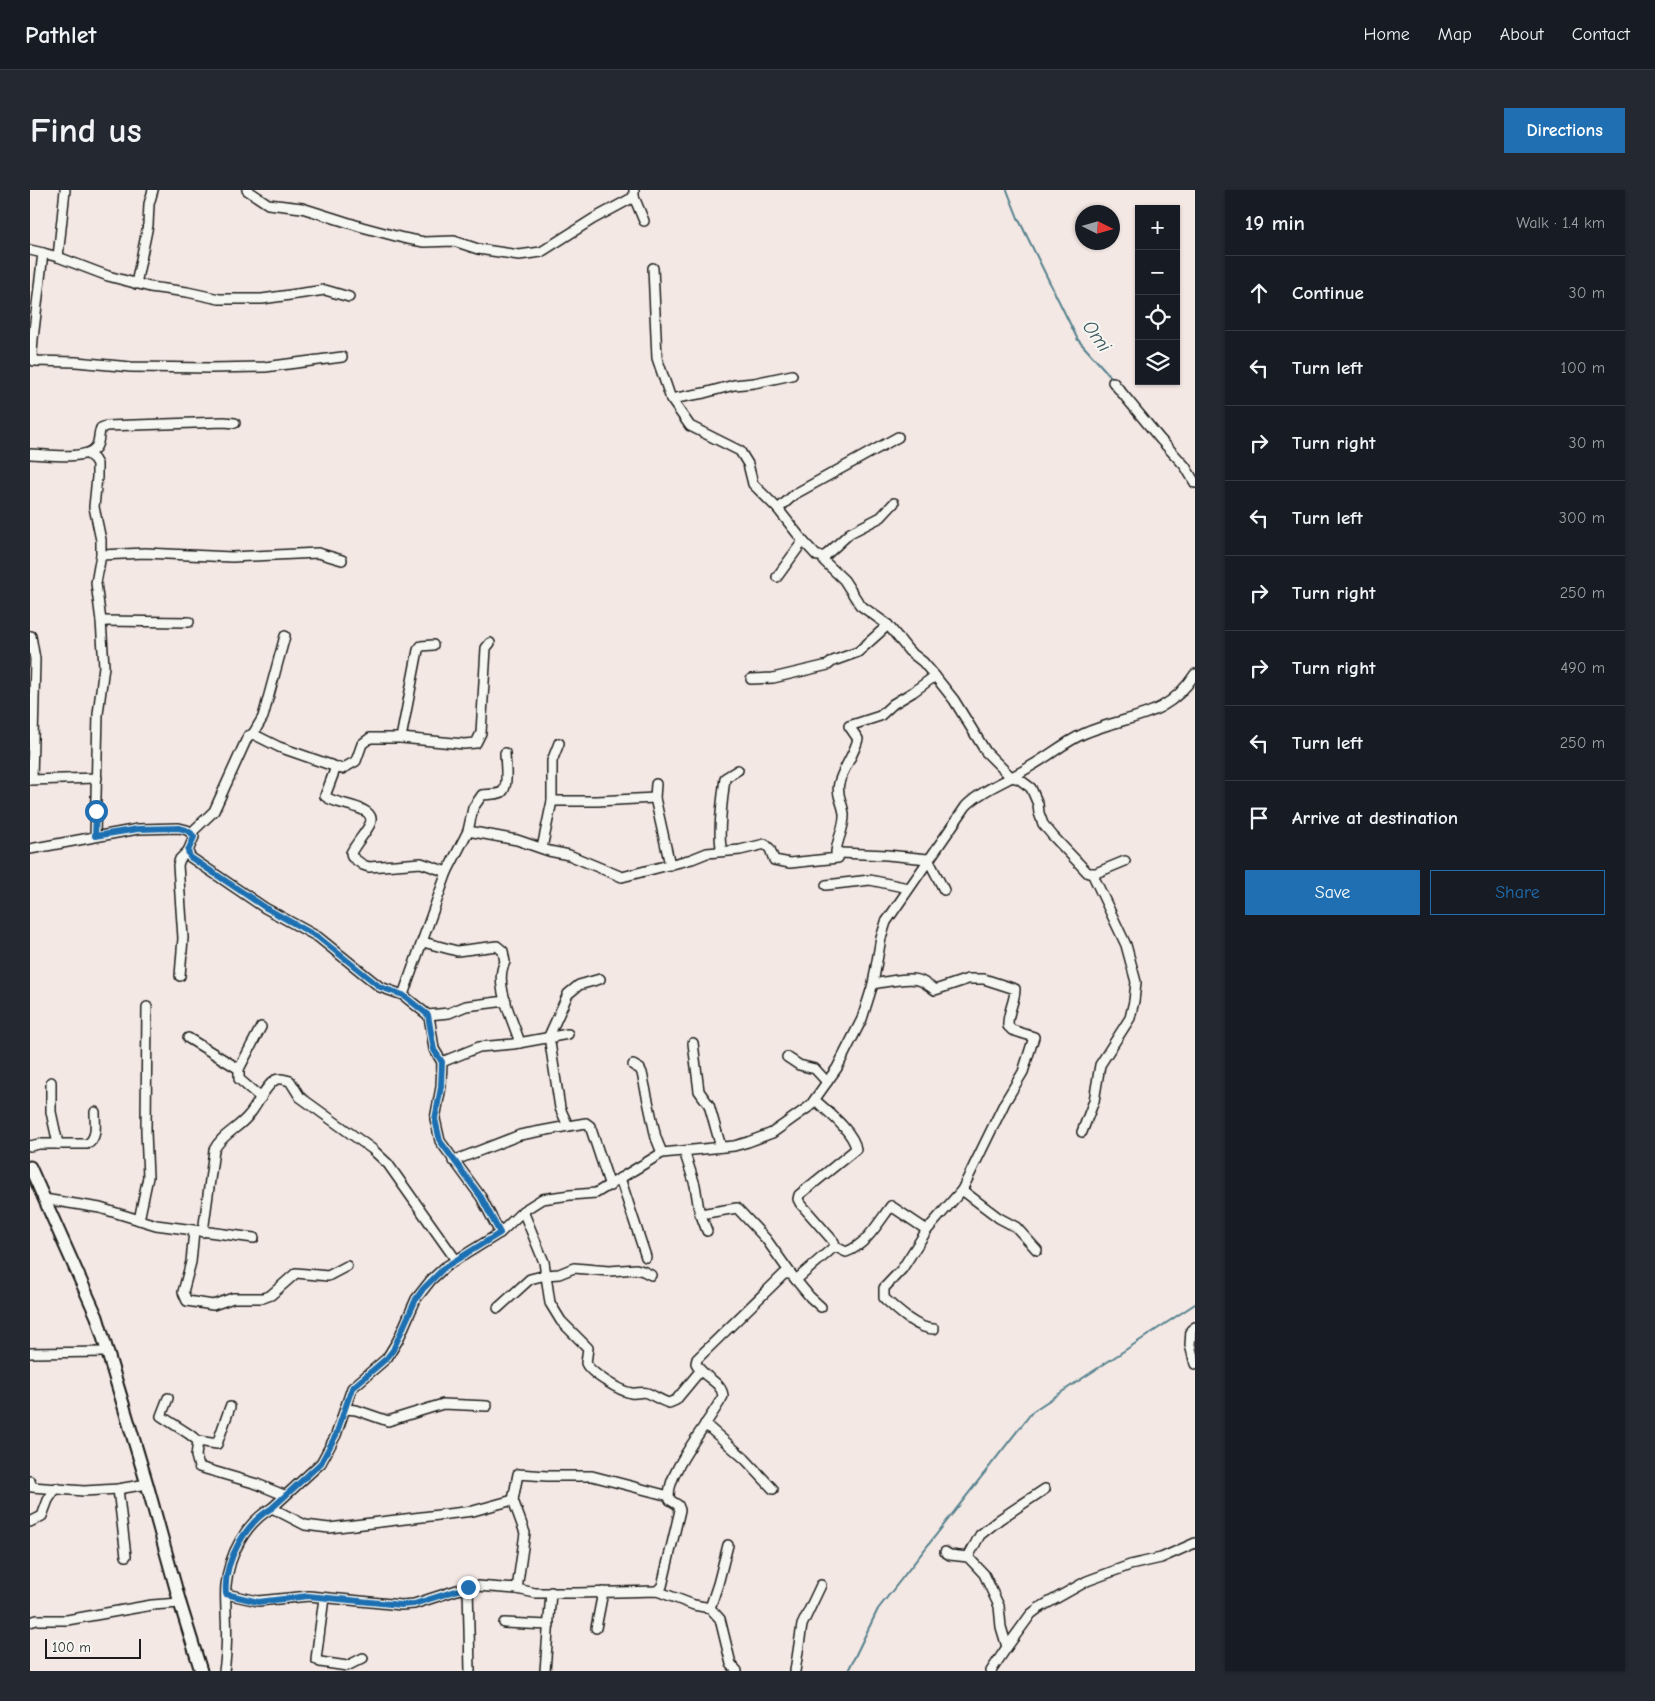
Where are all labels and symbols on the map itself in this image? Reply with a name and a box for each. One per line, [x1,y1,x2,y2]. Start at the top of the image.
north arrow [1075,205,1120,250]
water label: Omi [1078,316,1117,357]
route start [85,800,108,823]
route end [457,1576,480,1599]
scale bar [45,1636,141,1659]

